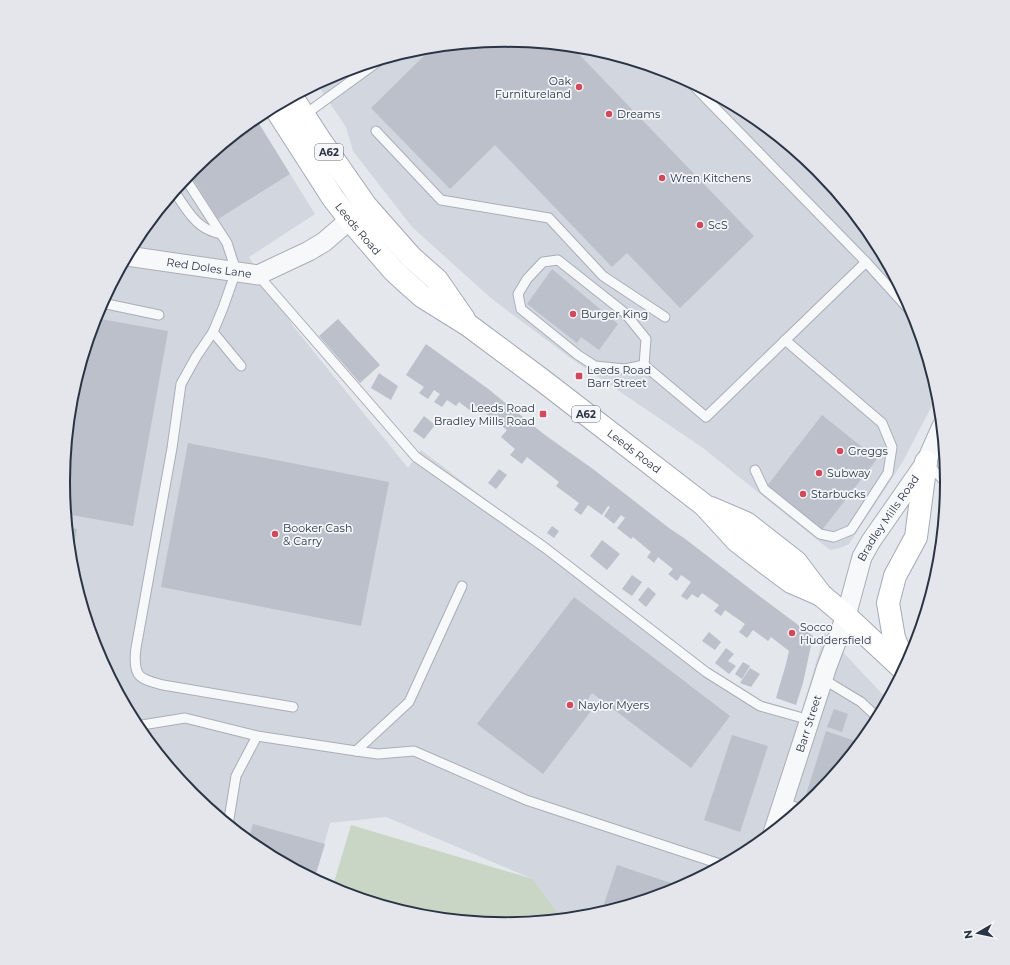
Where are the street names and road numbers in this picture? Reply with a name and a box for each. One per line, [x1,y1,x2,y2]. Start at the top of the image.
road number: A62 [315,144,343,160]
street label: Leeds Road [332,200,384,258]
street label: Red Doles Lane [166,255,253,281]
road number: A62 [572,406,600,422]
street label: Leeds Road [604,426,664,476]
street label: Bradley Mills Road [854,472,922,564]
street label: Barr Street [793,693,825,754]

